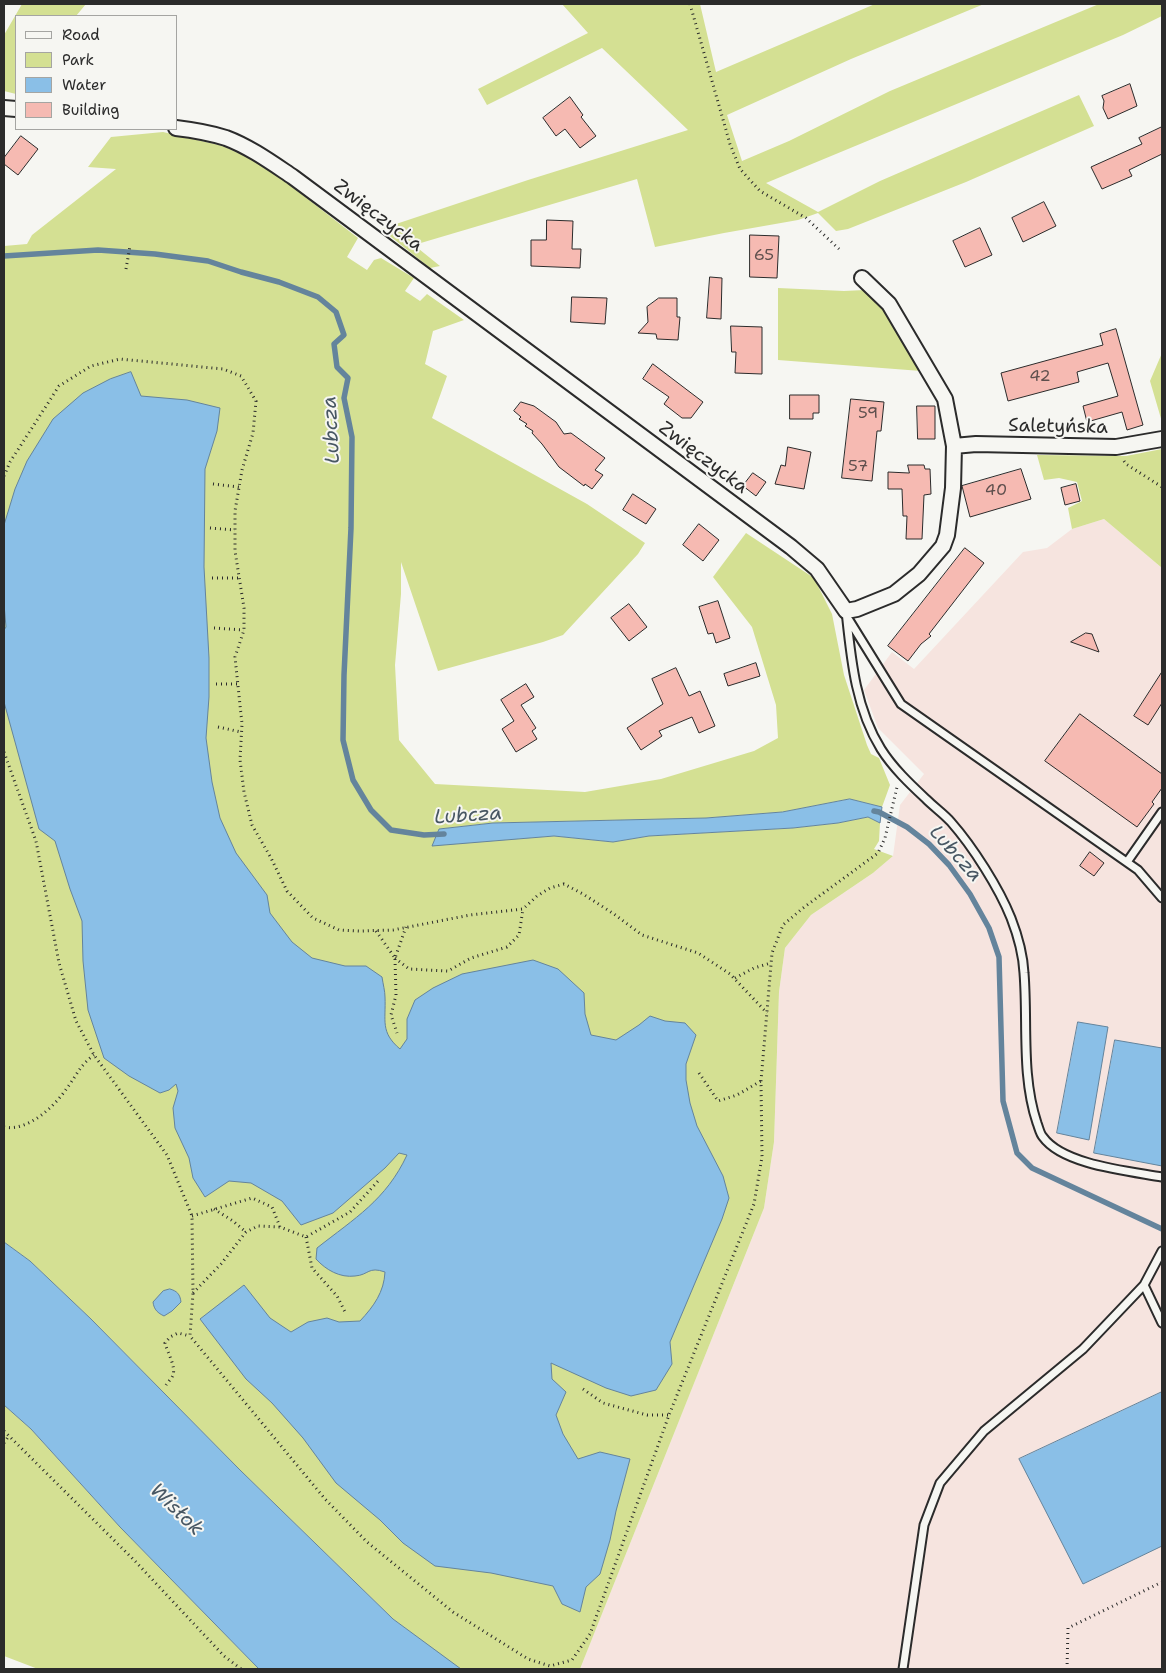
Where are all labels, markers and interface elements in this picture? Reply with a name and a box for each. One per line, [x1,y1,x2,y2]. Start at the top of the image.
legend [15,15,178,130]
text: Road [62,25,100,45]
text: Park [62,50,94,70]
text: Water [62,75,106,95]
text: Building [62,100,119,120]
street label: Zwięczycka [329,175,427,257]
house number: 65 [754,246,774,266]
house number: 42 [1029,367,1051,387]
water label: Lubcza [318,396,346,464]
house number: 59 [858,404,878,424]
street label: Saletyńska [1008,415,1108,439]
street label: Zwięczycka [654,417,752,499]
house number: 57 [848,457,868,477]
house number: 40 [985,481,1007,501]
water label: Lubcza [433,802,503,830]
water label: Lubcza [923,821,987,887]
water label: Wisłok [144,1479,208,1541]

